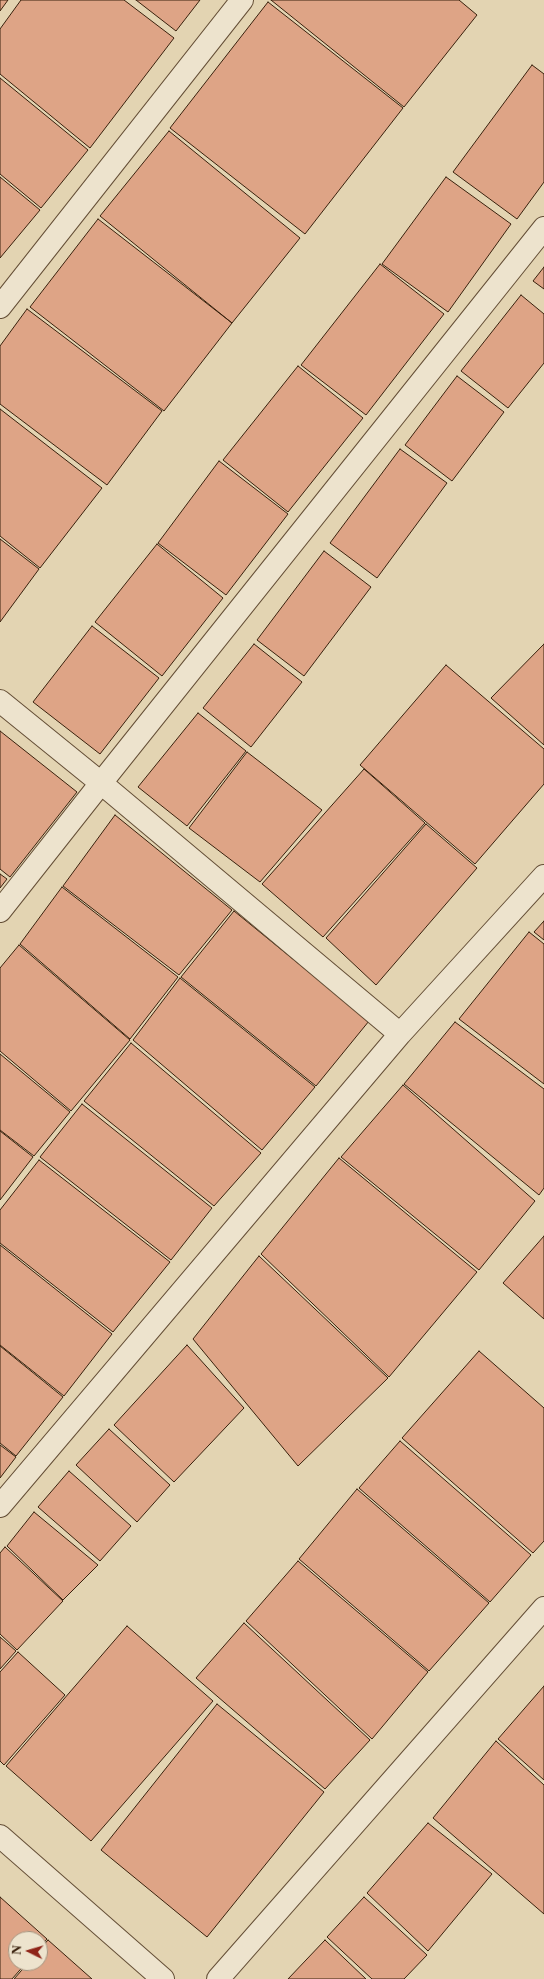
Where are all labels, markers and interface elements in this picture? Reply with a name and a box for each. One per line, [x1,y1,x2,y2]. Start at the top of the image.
north arrow [8,1931,48,1971]
text: N [10,1945,24,1955]

